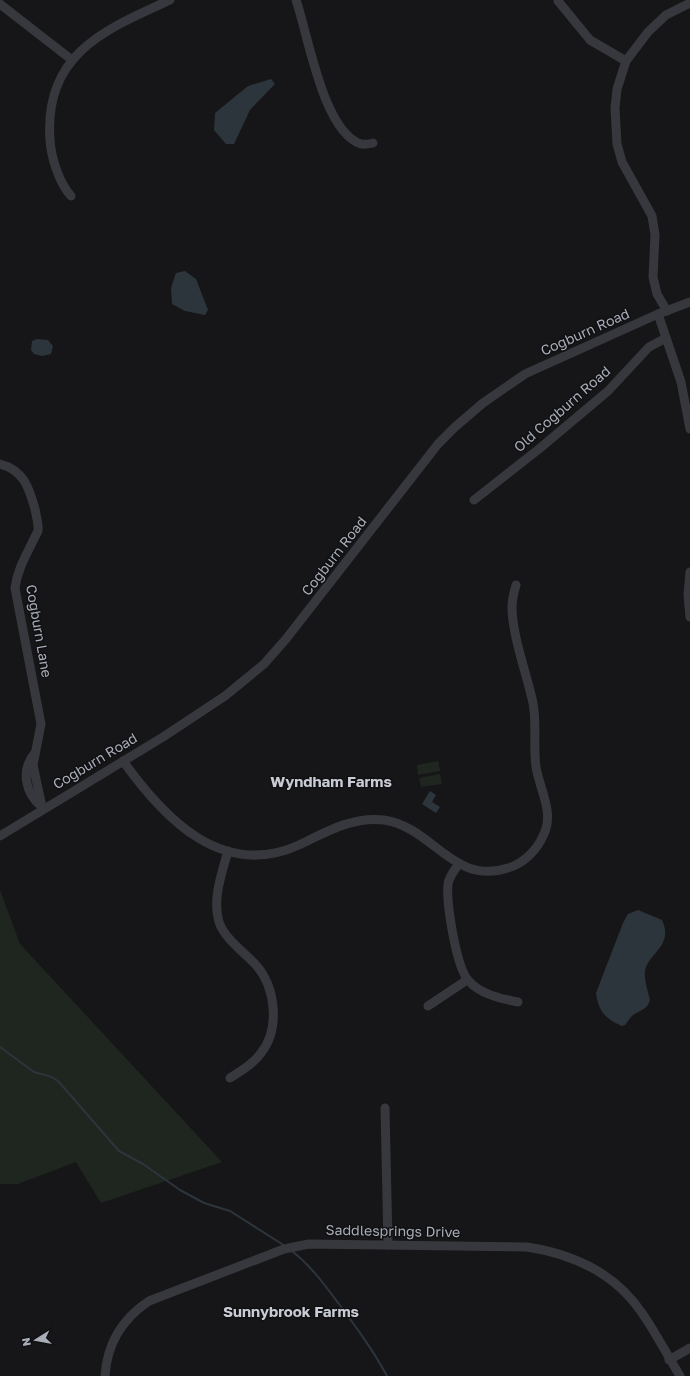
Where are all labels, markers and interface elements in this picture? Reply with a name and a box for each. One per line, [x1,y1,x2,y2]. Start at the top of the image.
street label: Cogburn Road [538,304,632,359]
street label: Old Cogburn Road [510,362,613,455]
street label: Cogburn Road [298,513,370,599]
street label: Cogburn Lane [23,583,56,679]
street label: Cogburn Road [49,729,140,792]
district label: Wyndham Farms [270,772,392,790]
street label: Saddlesprings Drive [326,1221,460,1240]
district label: Sunnybrook Farms [223,1302,359,1320]
north arrow [16,1320,56,1360]
text: N [19,1337,33,1347]

